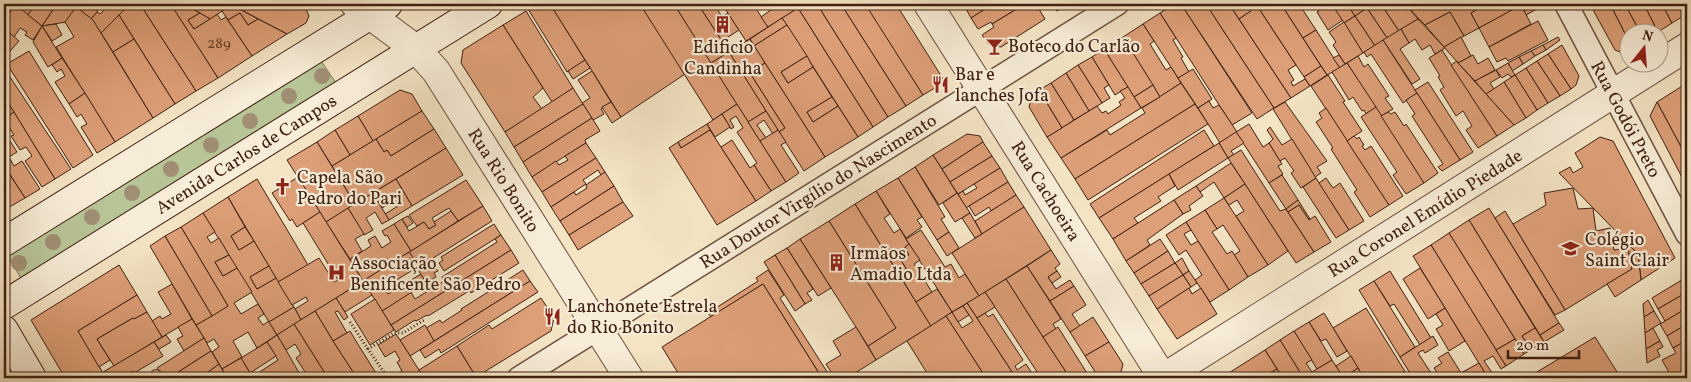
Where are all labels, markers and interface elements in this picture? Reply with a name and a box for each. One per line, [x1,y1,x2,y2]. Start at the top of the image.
building icon: Edificio Candinha [713,14,733,34]
north arrow [1618,22,1668,72]
text: N [1640,26,1655,48]
house number: 289 [207,34,231,55]
place label: Boteco do Carlão [1008,35,1140,60]
place label: Edificio Candinha [684,36,762,82]
bar icon: Boteco do Carlão [984,36,1004,56]
street label: Rua Godói Preto [1583,57,1666,182]
place label: Bar e lanches Jofa [955,63,1049,109]
restaurant icon: Bar e lanches Jofa [931,74,951,94]
street label: Avenida Carlos de Campos [151,89,342,221]
street label: Rua Doutor Virgílio do Nascimento [696,109,942,276]
street label: Rua Rio Bonito [461,124,545,238]
street label: Rua Cachoeira [1004,137,1086,247]
street label: Rua Coronel Emídio Piedade [1324,144,1528,284]
place label: Capela São Pedro do Pari [297,166,402,212]
church icon: Capela São Pedro do Pari [273,177,293,197]
place label: Colégio Saint Clair [1585,228,1669,274]
school or university icon: Colégio Saint Clair [1561,239,1581,259]
place label: Irmãos Amadio Ltda [850,242,952,288]
place label: Associação Benificente São Pedro [350,252,521,298]
building icon: Irmãos Amadio Ltda [826,253,846,273]
hospital icon: Associação Benificente São Pedro [326,263,346,283]
place label: Lanchonete Estrela do Rio Bonito [567,295,718,341]
restaurant icon: Lanchonete Estrela do Rio Bonito [543,306,563,326]
scale bar [1508,327,1580,359]
text: 20 m [1516,336,1549,357]

